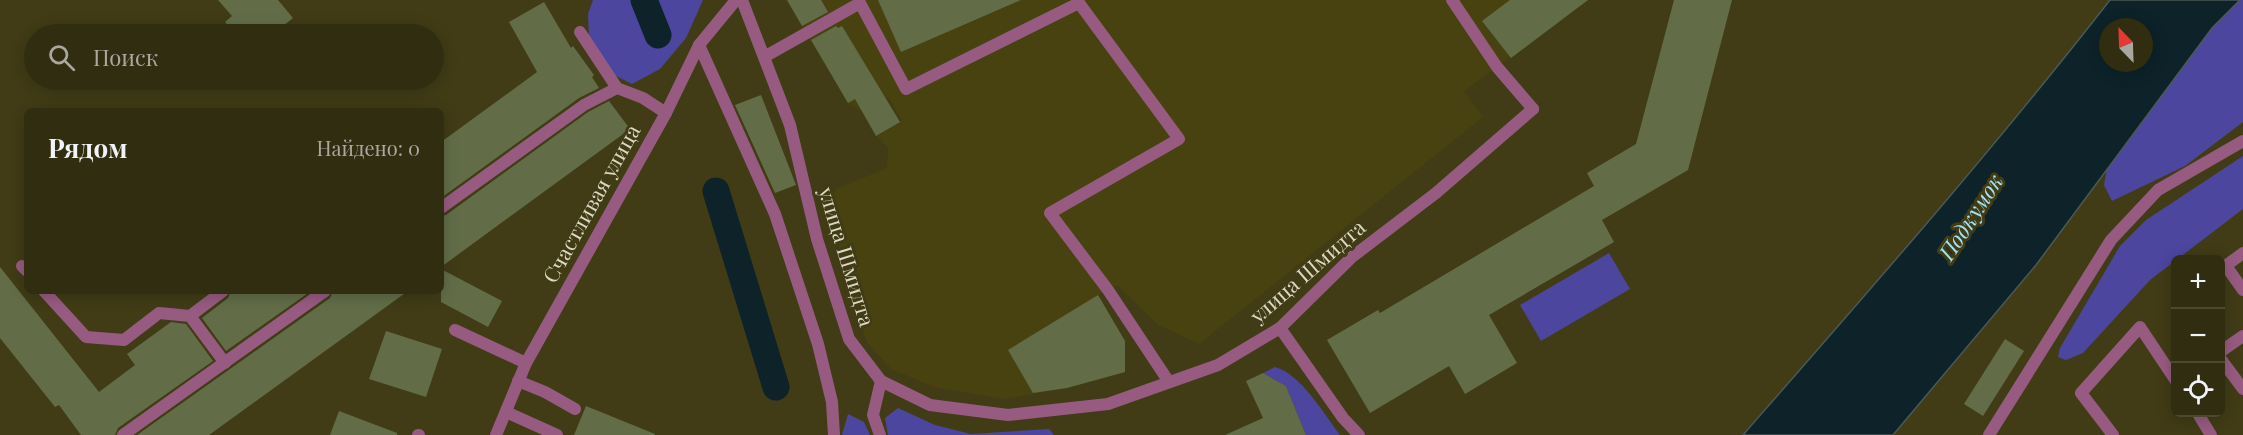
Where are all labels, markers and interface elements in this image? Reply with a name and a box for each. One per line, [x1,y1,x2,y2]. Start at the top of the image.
north arrow [2099,18,2153,72]
search box [24,24,444,90]
icon: search [45,41,78,74]
text: Поиск [93,42,158,72]
street label: Счастливая улица [535,118,646,287]
text: Рядом [48,130,127,165]
text: Найдено: 0 [316,134,420,161]
water label: Подкумок [1930,167,2009,266]
street label: улица Шмидта [813,182,883,330]
street label: улица Шмидта [1242,212,1371,329]
map controls [2171,255,2225,417]
button: + [2171,255,2225,309]
button: − [2171,309,2225,363]
button: locate [2171,363,2225,417]

